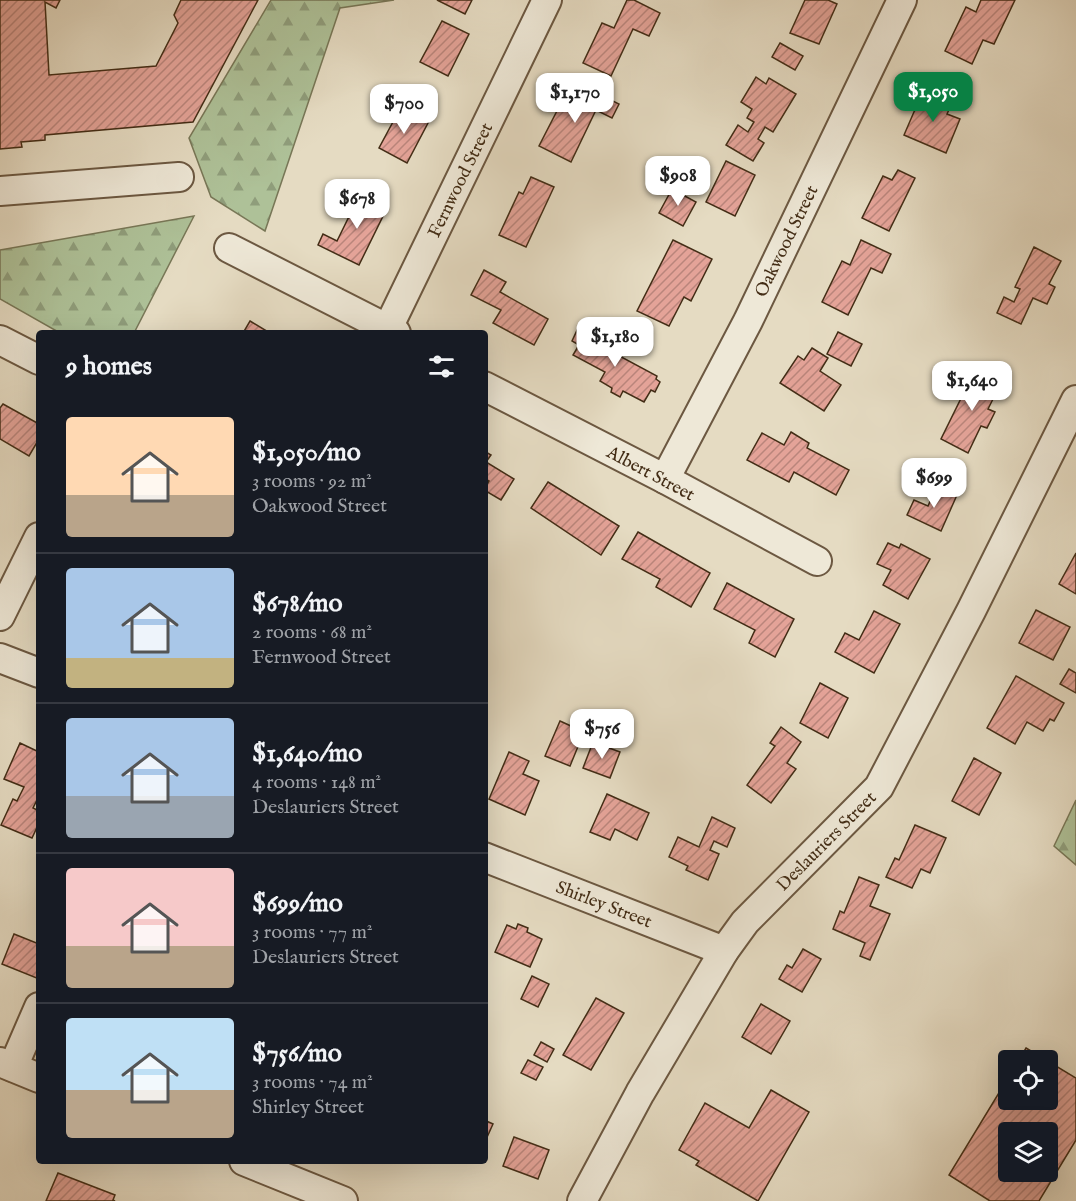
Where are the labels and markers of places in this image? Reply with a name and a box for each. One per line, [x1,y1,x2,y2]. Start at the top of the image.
pin: $1,050 [884,72,982,123]
pin: $1,170 [526,73,624,124]
pin: $700 [368,84,440,135]
pin: $908 [642,156,714,207]
pin: $678 [321,179,393,230]
pin: $1,180 [566,317,664,368]
pin: $1,640 [923,361,1021,412]
pin: $699 [898,458,970,509]
pin: $756 [566,709,638,760]

